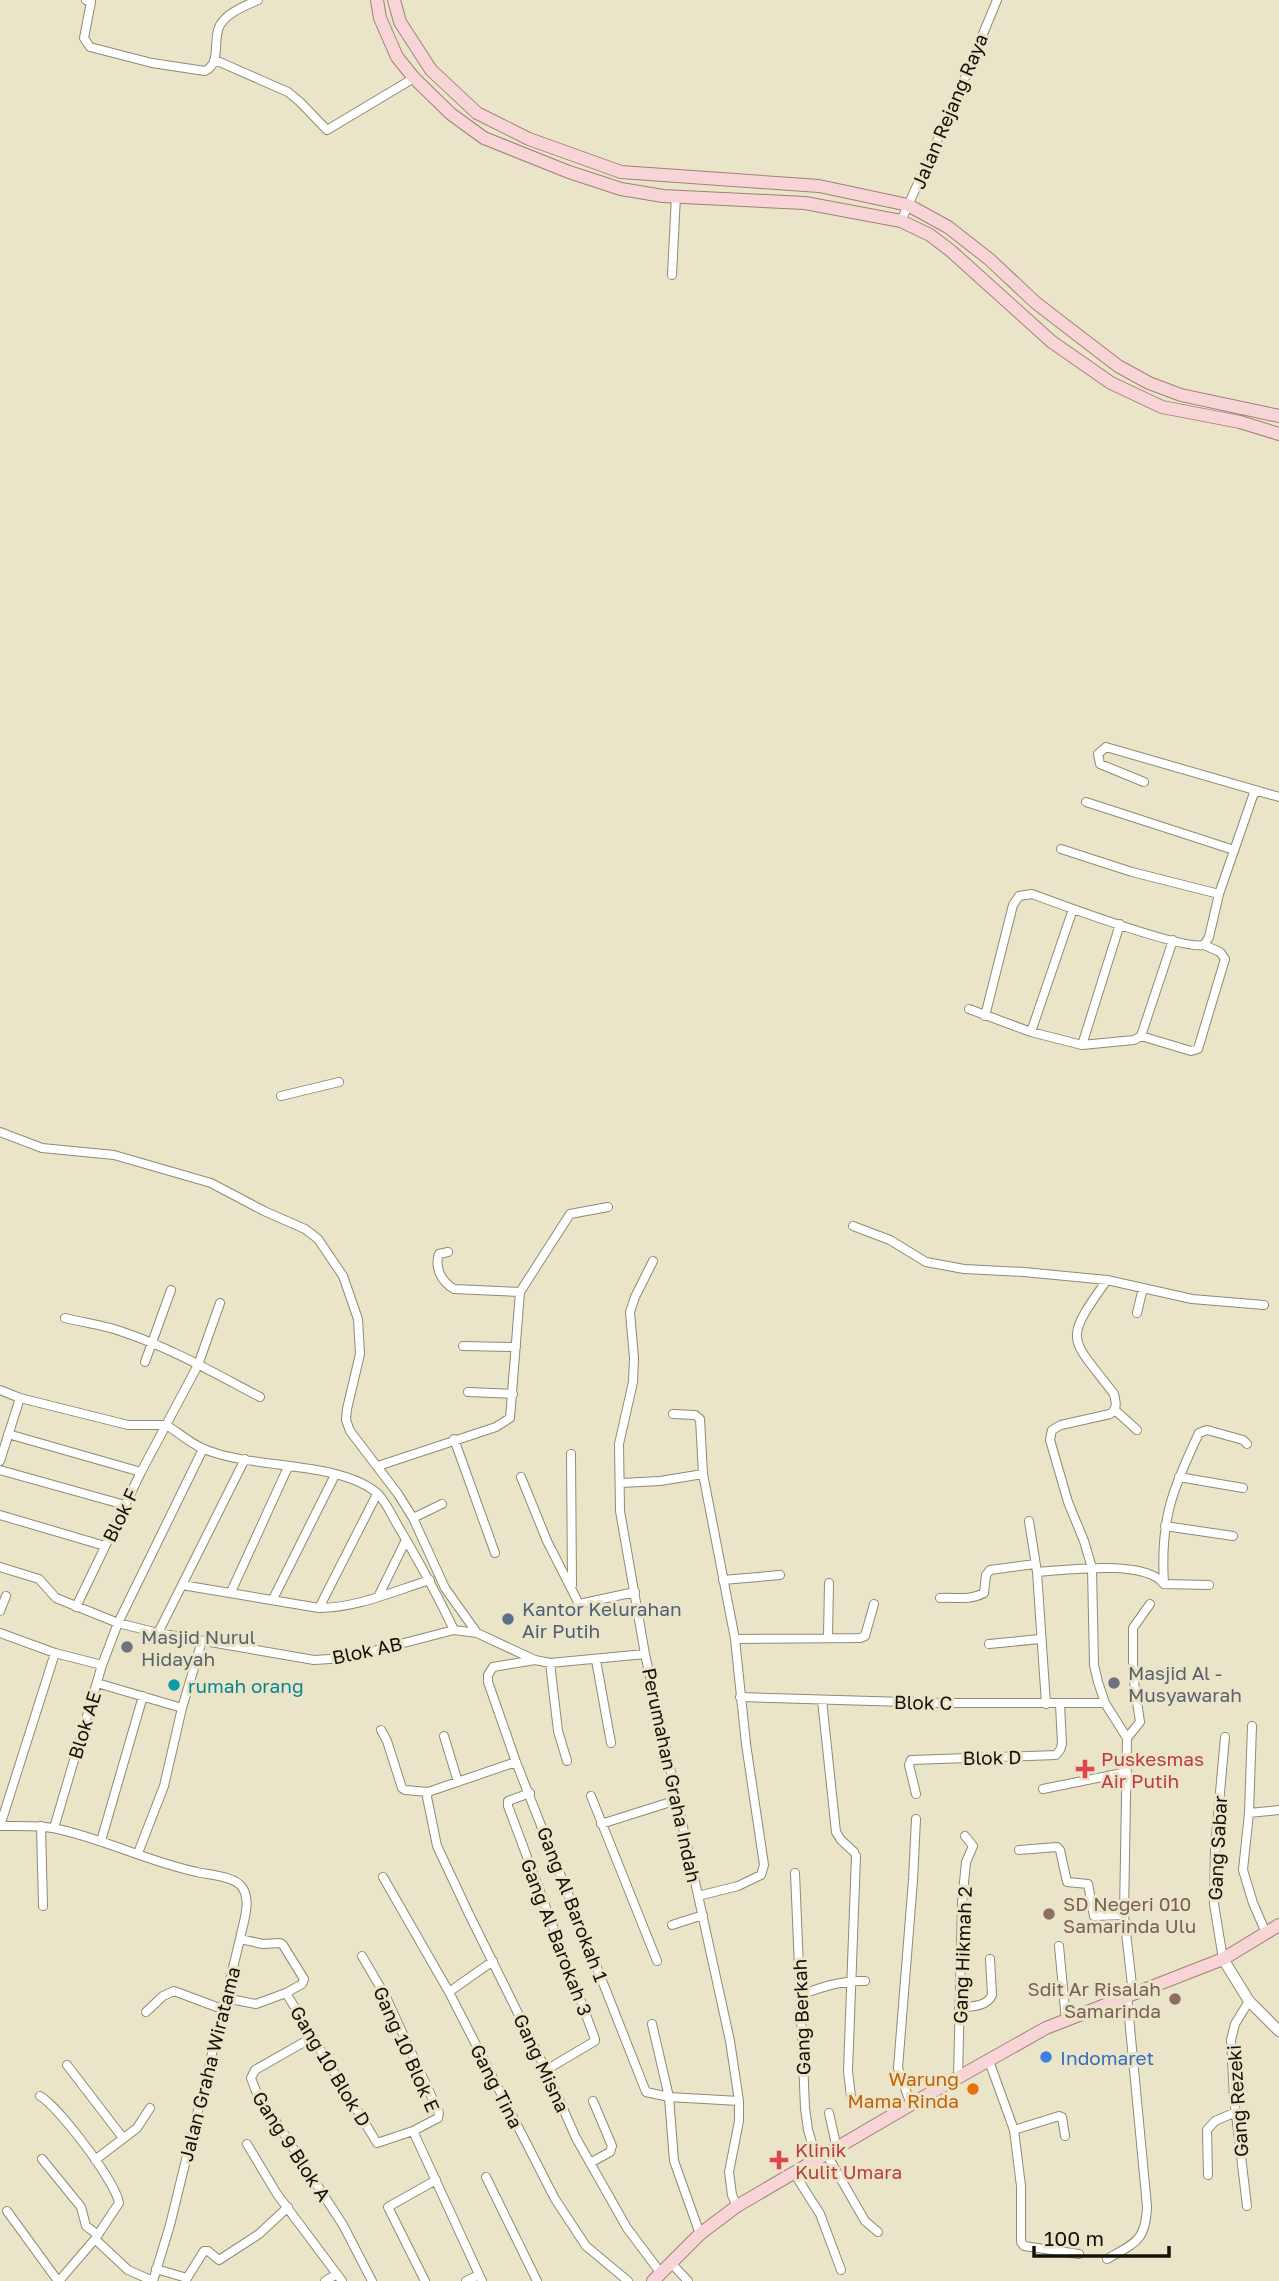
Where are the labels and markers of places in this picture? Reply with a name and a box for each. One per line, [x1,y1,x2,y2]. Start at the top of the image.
place label: Kantor Kelurahan Air Putih [522,1597,682,1642]
marker: Kantor Kelurahan Air Putih [500,1611,516,1627]
place label: Masjid Nurul Hidayah [141,1625,256,1670]
marker: Masjid Nurul Hidayah [119,1639,135,1655]
place label: Masjid Al - Musyawarah [1128,1661,1242,1706]
place label: rumah orang [188,1674,304,1697]
marker: Masjid Al - Musyawarah [1106,1675,1122,1691]
marker: rumah orang [166,1677,182,1693]
place label: Puskesmas Air Putih [1101,1747,1204,1792]
marker: Puskesmas Air Putih [1075,1759,1095,1779]
place label: SD Negeri 010 Samarinda Ulu [1063,1892,1196,1937]
marker: SD Negeri 010 Samarinda Ulu [1041,1906,1057,1922]
place label: Sdit Ar Risalah Samarinda [1028,1977,1161,2022]
marker: Sdit Ar Risalah Samarinda [1167,1991,1183,2007]
place label: Indomaret [1060,2046,1154,2069]
marker: Indomaret [1038,2049,1054,2065]
place label: Warung Mama Rinda [848,2067,959,2112]
marker: Warung Mama Rinda [965,2081,981,2097]
place label: Klinik Kulit Umara [795,2138,902,2183]
marker: Klinik Kulit Umara [769,2150,789,2170]

